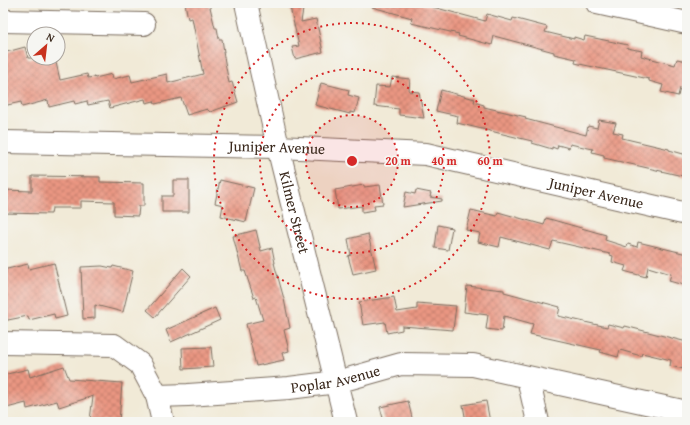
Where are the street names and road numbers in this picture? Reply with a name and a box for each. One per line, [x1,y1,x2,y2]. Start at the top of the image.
street label: Juniper Avenue [227,135,326,159]
street label: Kilmer Street [274,169,315,256]
street label: Juniper Avenue [545,171,646,214]
street label: Poplar Avenue [290,359,382,398]

